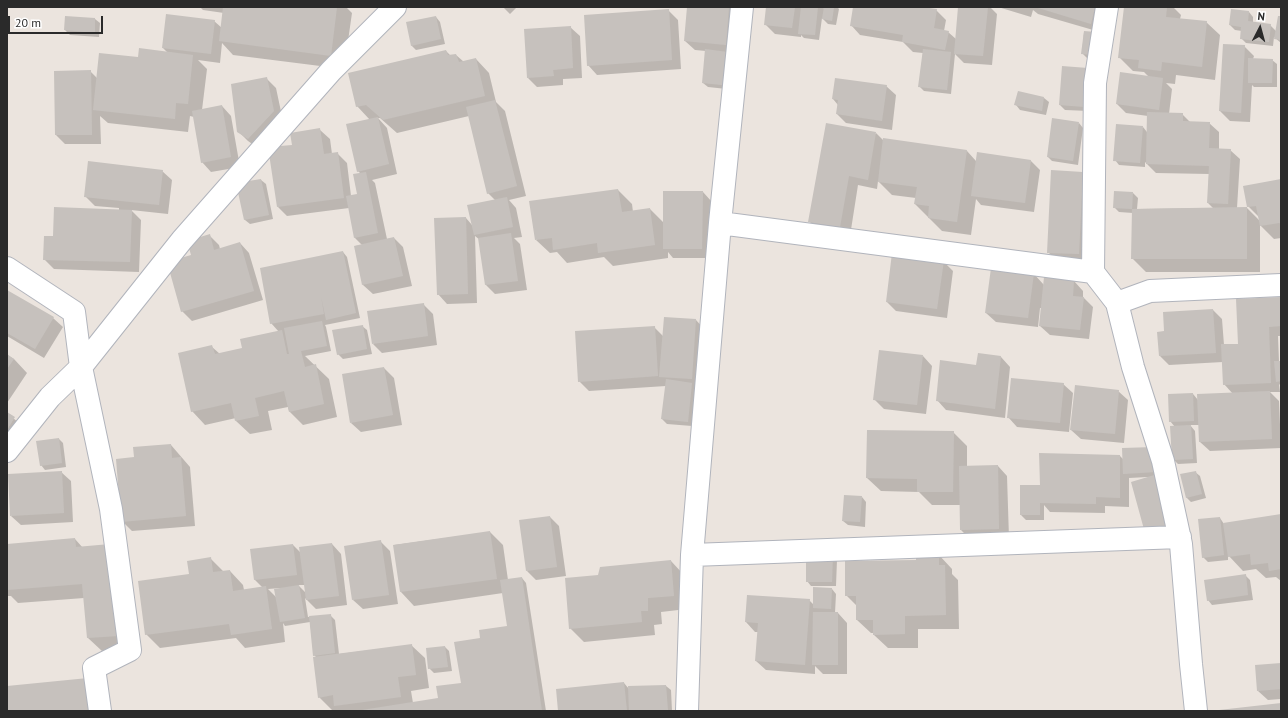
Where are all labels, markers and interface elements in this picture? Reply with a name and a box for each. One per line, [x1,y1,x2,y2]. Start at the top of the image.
scale bar [10,8,105,34]
north arrow [1240,8,1280,48]
text: N [1257,9,1266,23]
text: 20 m [15,15,41,30]

